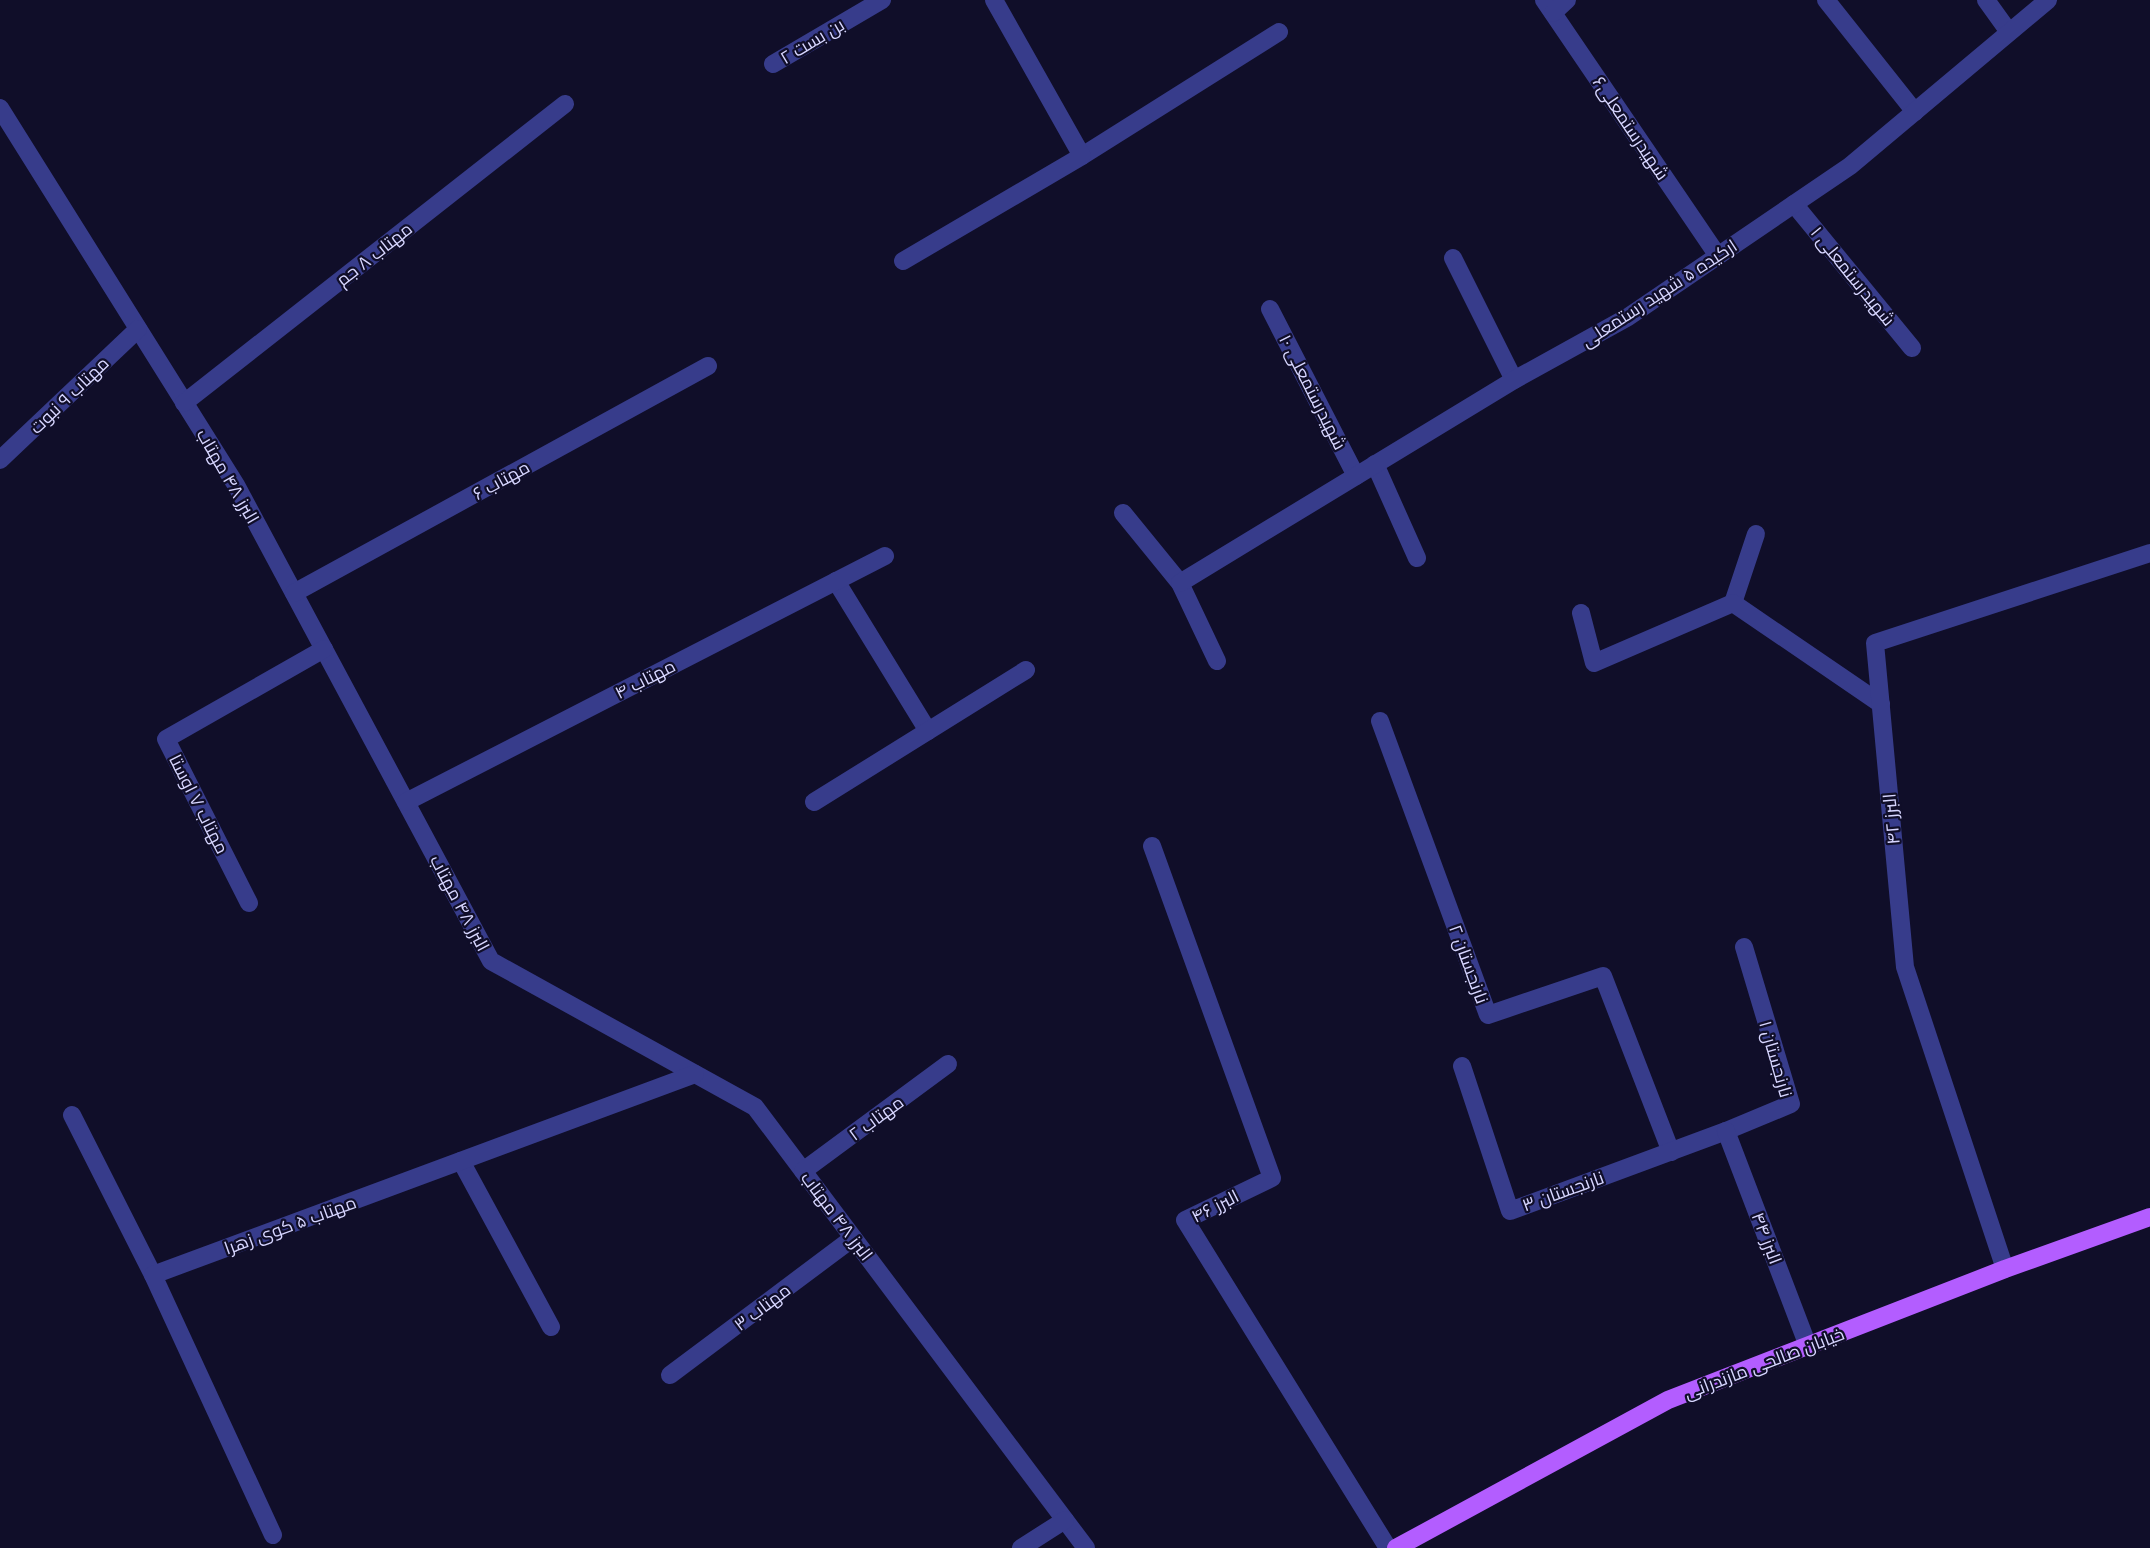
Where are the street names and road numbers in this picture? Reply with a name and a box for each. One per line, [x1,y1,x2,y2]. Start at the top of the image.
street label: بن بست ۲ [776,14,848,69]
street label: شهیدرستمعلی۶ [1588,72,1673,184]
street label: مهتاب ۸ جم [332,218,417,292]
street label: شهیدرستمعلی ۱ [1806,222,1899,331]
street label: ارکیده ۵ شهید رستمعلی [1577,235,1741,352]
street label: شهیدرستمعلی ۱۰ [1274,331,1351,453]
street label: مهتاب ۹ نبوت [25,352,114,439]
street label: البرز ۴۸ مهتاب [192,425,264,528]
street label: مهتاب ۶ [469,456,533,505]
street label: مهتاب ۴ [611,655,679,704]
street label: مهتاب ۷ اوستا [164,751,233,858]
street label: البرز ۴۲ [1878,792,1905,845]
street label: البرز ۴۸ مهتاب [425,851,494,955]
street label: نارنجستان ۲ [1444,922,1493,1007]
street label: نارنجستان ۱ [1754,1018,1797,1100]
street label: مهتاب ۲ [845,1091,908,1146]
street label: البرز ۴۸ مهتاب [796,1167,877,1265]
street label: نارنجستان ۳ [1519,1167,1607,1216]
street label: البرز ۴۶ [1188,1185,1243,1228]
street label: مهتاب ۵ کوی زهرا [221,1191,359,1260]
street label: البرز ۴۴ [1747,1209,1786,1267]
street label: مهتاب ۳ [730,1279,795,1336]
street label: خیابان صالحی مازندرانی [1681,1323,1847,1404]

